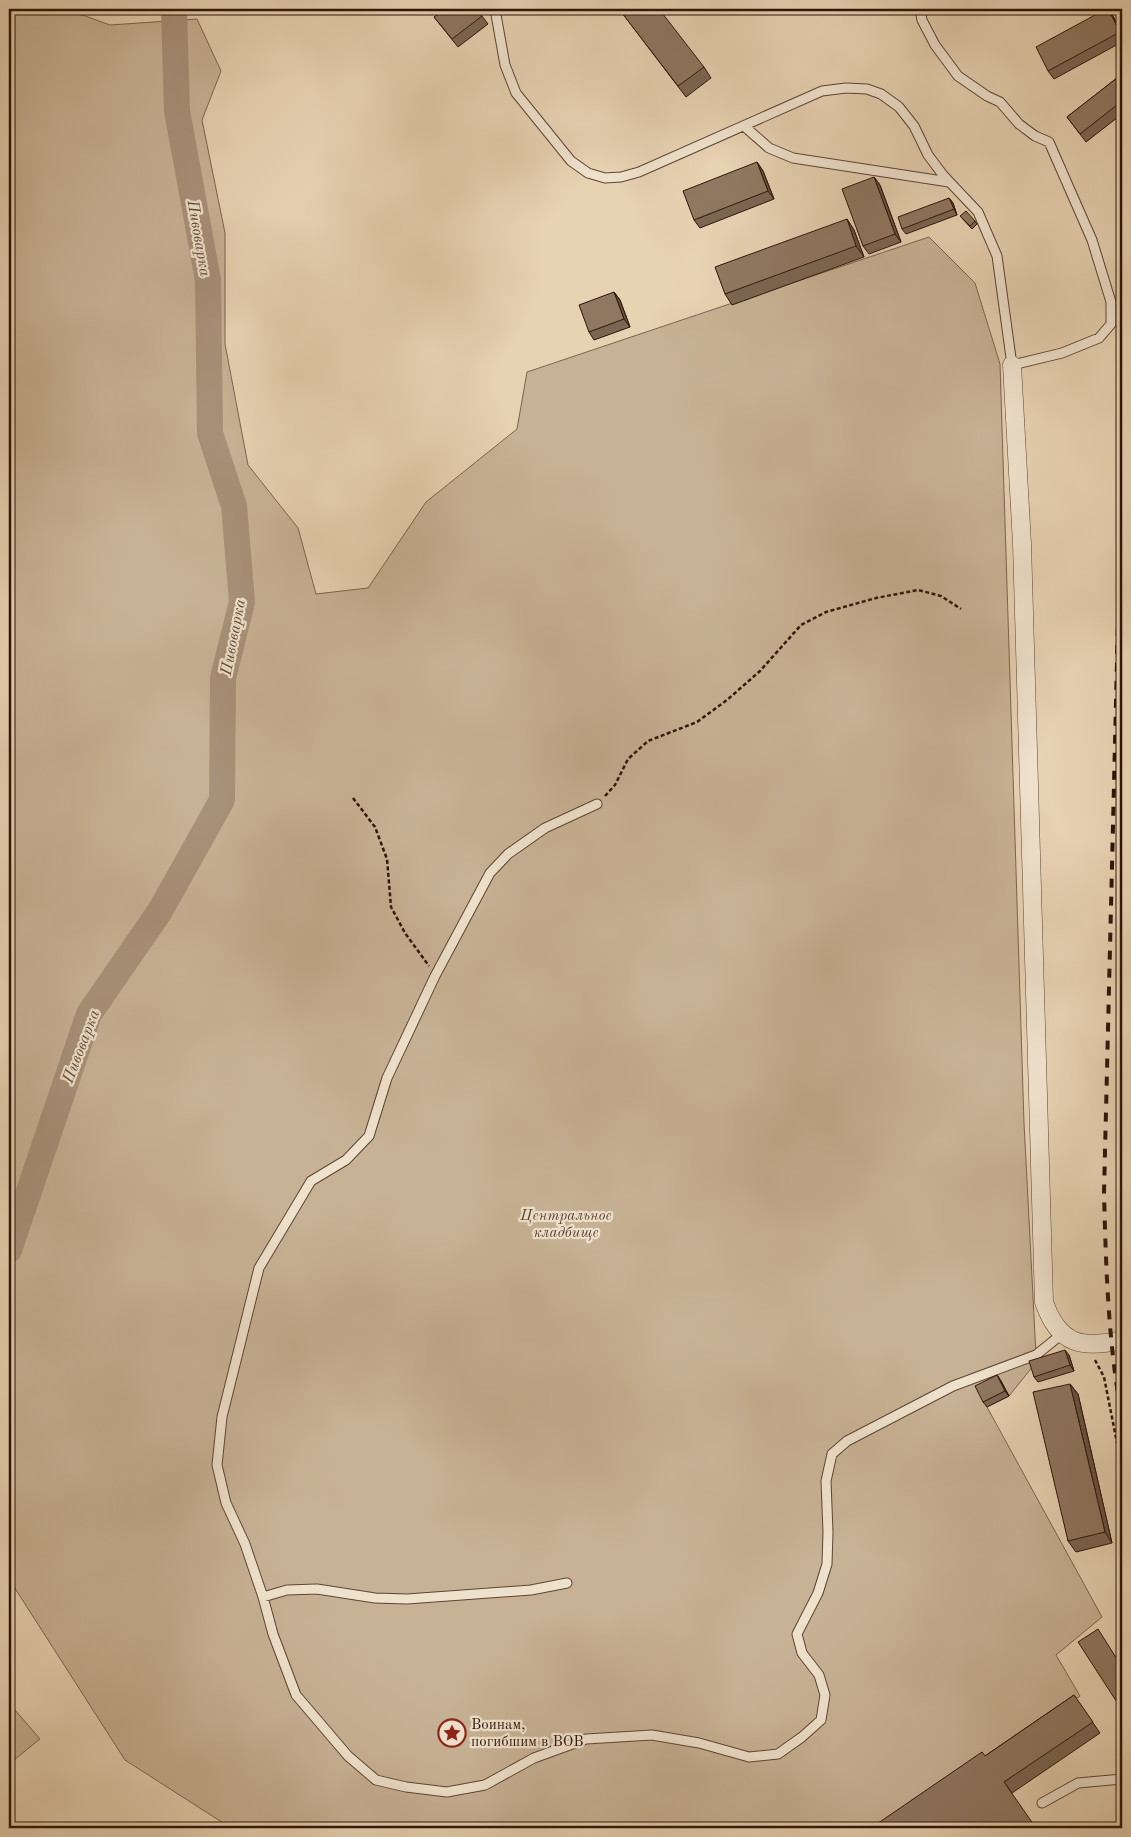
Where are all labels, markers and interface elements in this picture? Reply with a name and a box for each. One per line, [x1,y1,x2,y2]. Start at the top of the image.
water label: Пивоварка [183,198,213,278]
water label: Пивоварка [219,597,249,678]
water label: Пивоварка [60,1007,103,1087]
park label: Центральное кладбище [519,1209,612,1241]
place icon: Воинам, погибшим в ВОВ [437,1718,467,1748]
place label: Воинам, погибшим в ВОВ [471,1718,584,1750]

